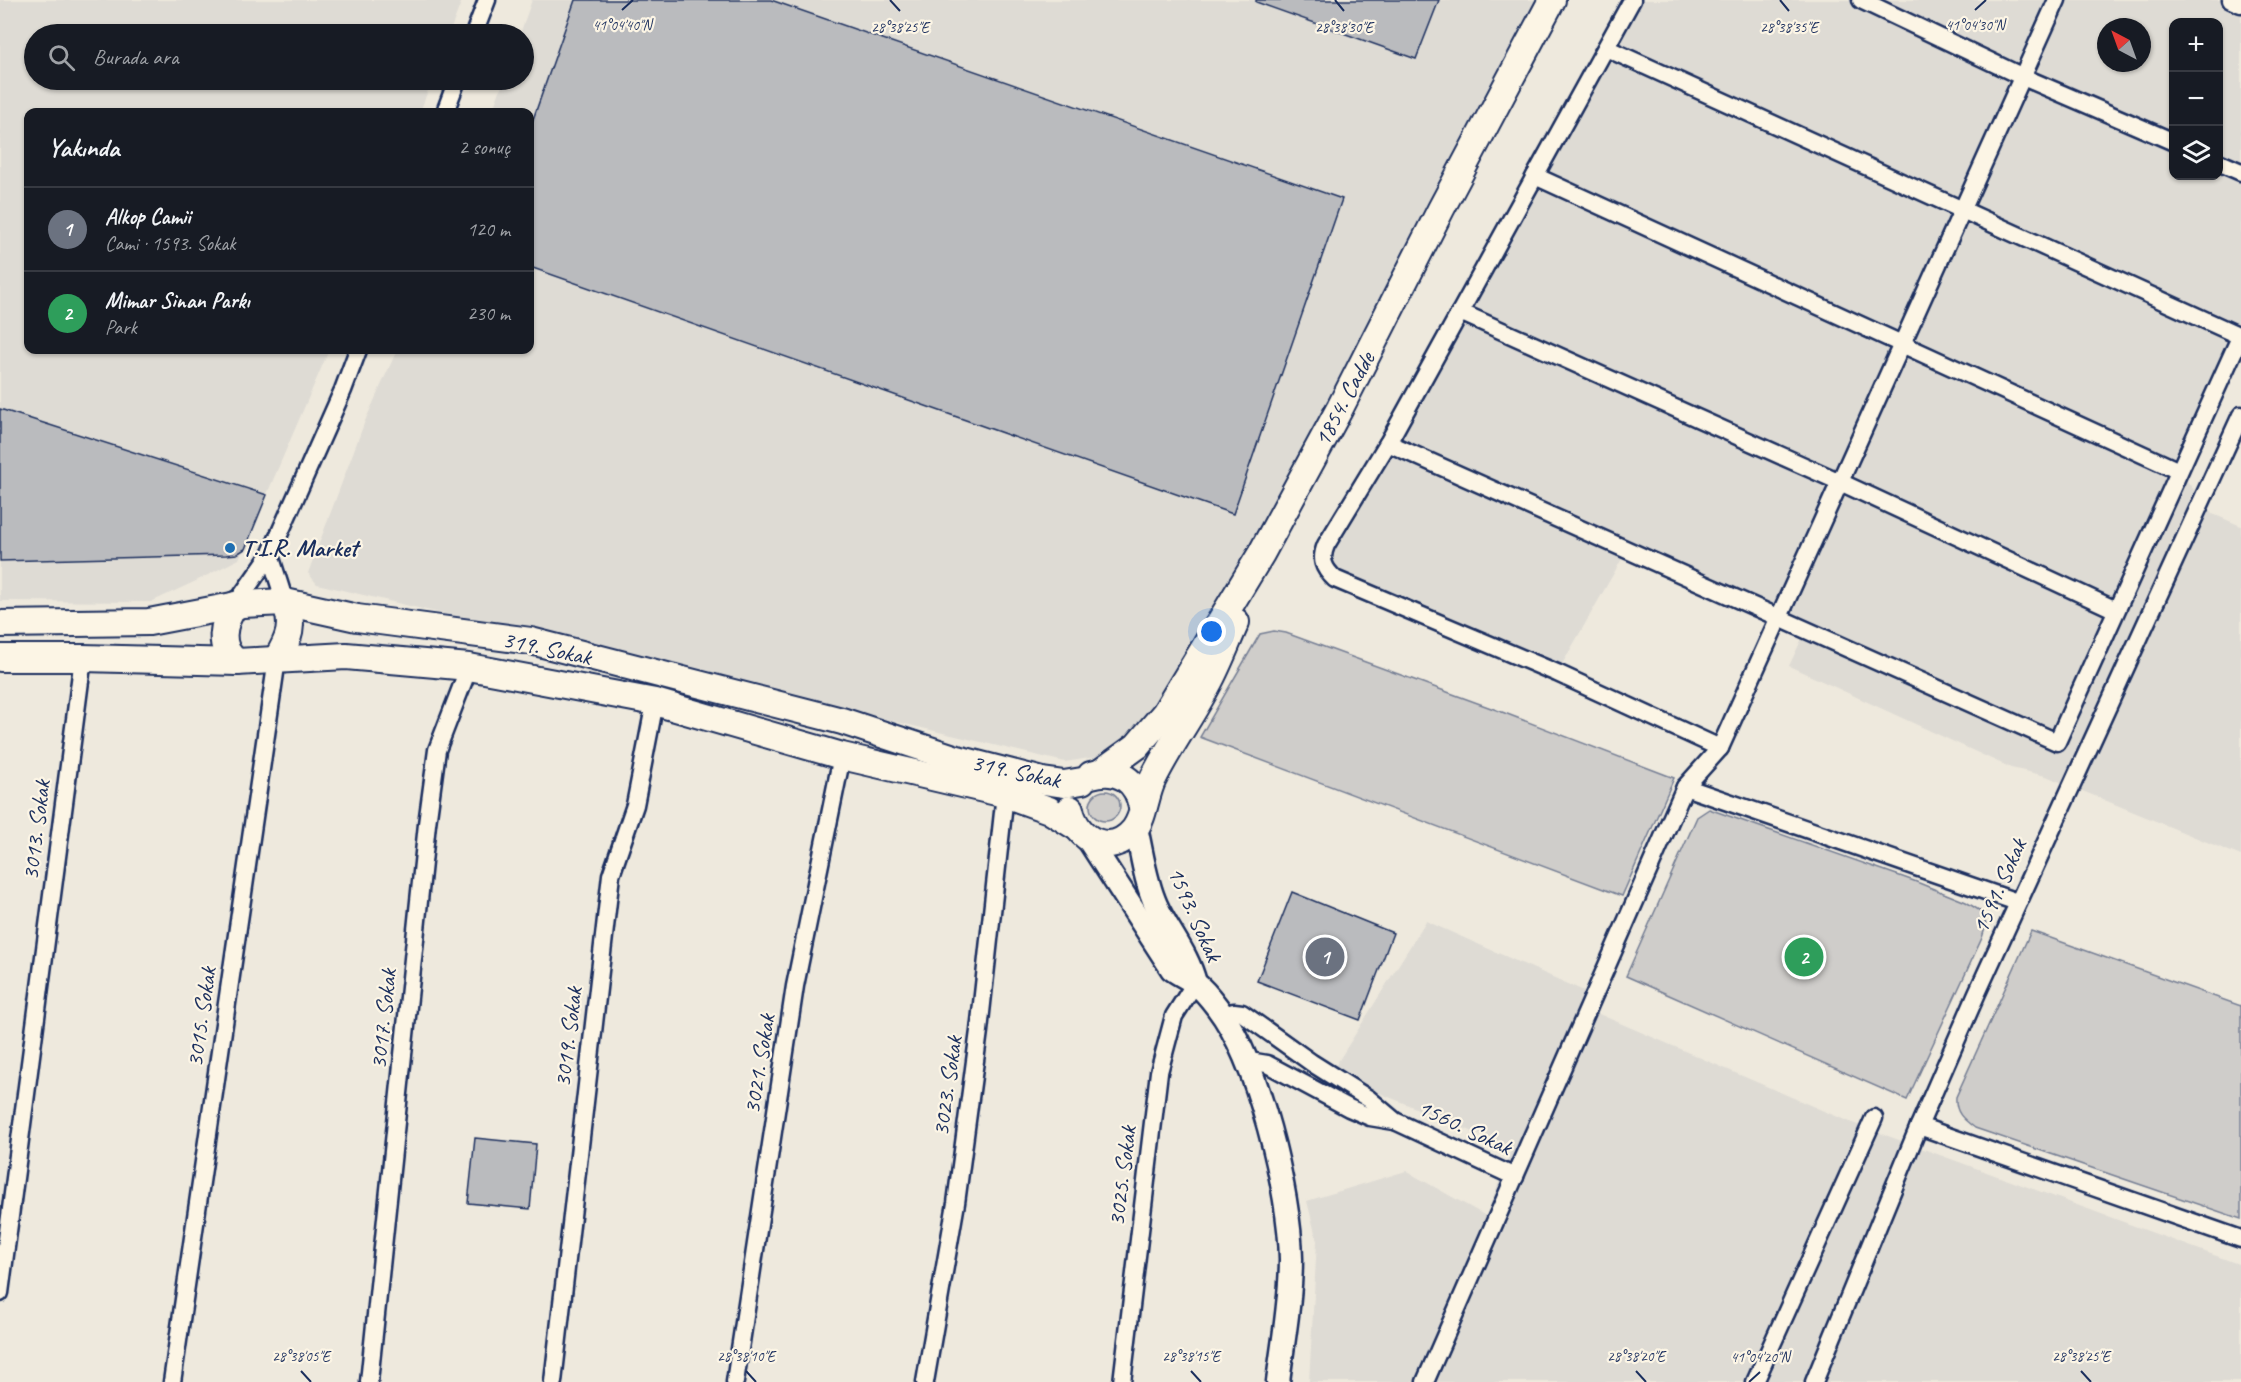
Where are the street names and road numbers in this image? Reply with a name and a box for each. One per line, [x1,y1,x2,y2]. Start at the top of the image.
street label: 1854. Cadde [1307,345,1382,451]
street label: 319. Sokak [500,624,596,672]
street label: 319. Sokak [969,747,1065,795]
street label: 3013. Sokak [15,776,57,882]
street label: 1591. Sokak [1965,832,2034,938]
street label: 1593. Sokak [1161,862,1230,968]
street label: 3015. Sokak [179,963,223,1069]
street label: 3017. Sokak [363,965,403,1071]
street label: 3019. Sokak [547,983,589,1089]
street label: 3021. Sokak [736,1010,782,1116]
street label: 3023. Sokak [925,1032,969,1138]
street label: 1560. Sokak [1413,1092,1519,1163]
street label: 3025. Sokak [1101,1122,1143,1228]

